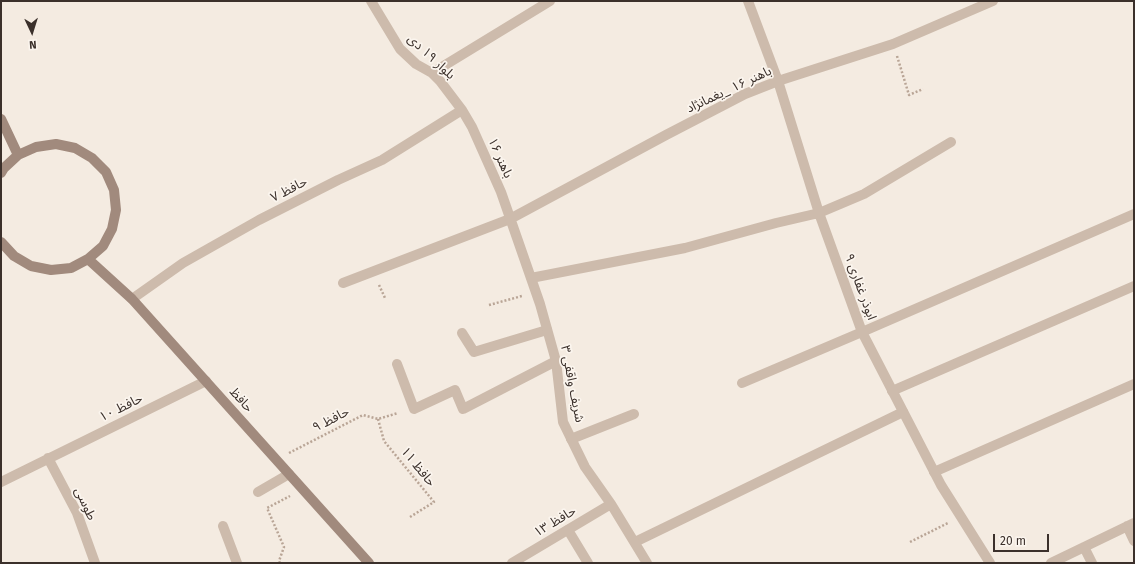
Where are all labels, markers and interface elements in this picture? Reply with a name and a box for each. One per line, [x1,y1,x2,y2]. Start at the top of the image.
north arrow [12,12,52,52]
street label: بلوار ۱۹ دی [404,31,458,83]
text: N [29,38,37,51]
street label: باهنر ۱۶ _یغمانژاد [684,63,774,117]
street label: باهنر ۱۶ [484,135,516,181]
street label: حافظ ۷ [268,174,310,206]
street label: ابوذر غفاری ۹ [841,252,879,322]
street label: شریف واقفی ۳ [557,344,587,424]
street label: حافظ [226,384,256,416]
street label: حافظ ۱۰ [97,391,145,425]
street label: حافظ ۹ [310,404,352,436]
street label: حافظ ۱۱ [397,444,439,490]
street label: طوسی [71,485,99,523]
street label: حافظ ۱۳ [531,503,579,541]
scale bar [995,526,1051,552]
text: 20 m [1000,534,1026,548]

